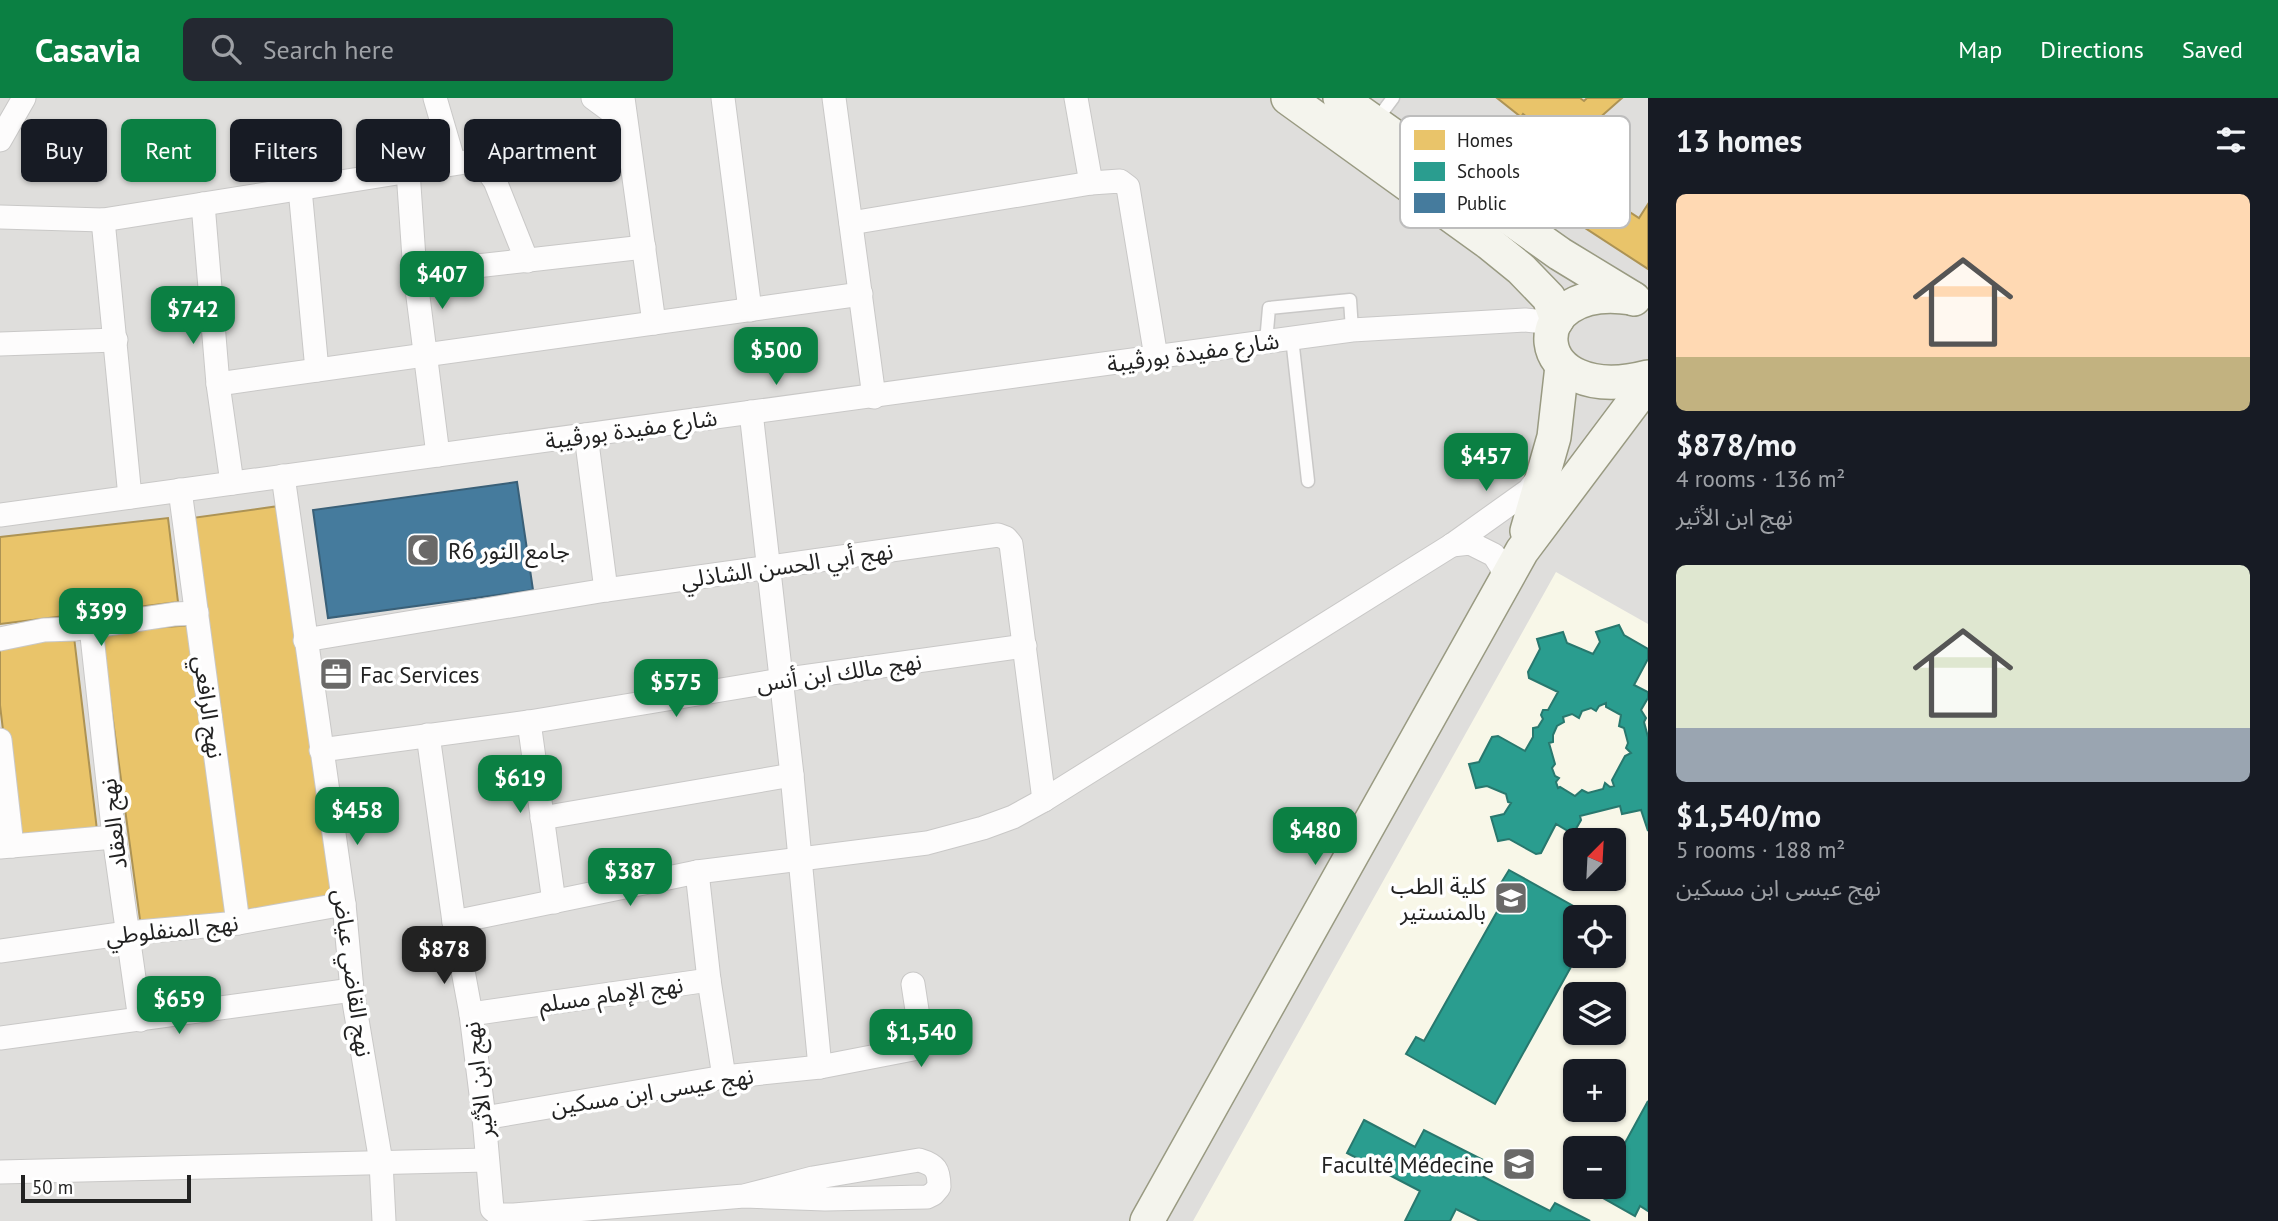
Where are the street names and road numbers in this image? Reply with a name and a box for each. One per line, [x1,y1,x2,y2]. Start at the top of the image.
street label: شارع مفيدة بورڨيبة [1105,326,1281,381]
street label: شارع مفيدة بورڨيبة [543,403,719,458]
street label: نهج أبي الحسن الشاذلي [679,536,895,598]
street label: نهج مالك ابن أنس [755,646,924,701]
street label: نهج الرافعي [184,654,231,761]
street label: نهج العقاد [93,777,136,871]
street label: نهج القاضي عياض [324,887,379,1059]
street label: نهج المنفلوطي [104,908,240,954]
street label: نهج الإمام مسلم [537,970,686,1022]
street label: نهج ابن الأثير [456,1020,503,1141]
street label: نهج عيسى ابن مسكين [549,1061,756,1124]

